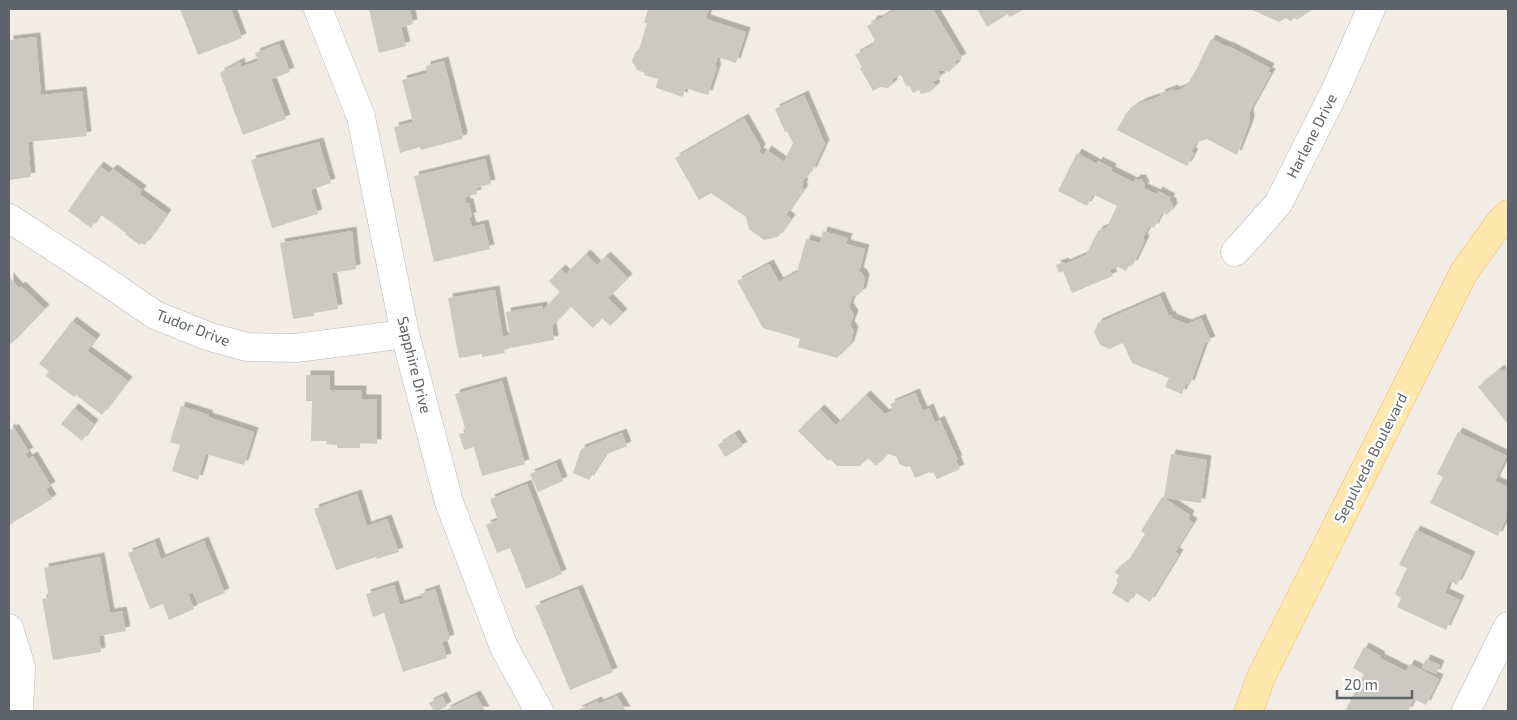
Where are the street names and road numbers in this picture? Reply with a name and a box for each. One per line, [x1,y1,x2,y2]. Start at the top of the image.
street label: Harlene Drive [1282,90,1340,181]
street label: Tudor Drive [154,305,233,349]
street label: Sapphire Drive [394,314,436,415]
street label: Sepulveda Boulevard [1330,390,1411,525]

